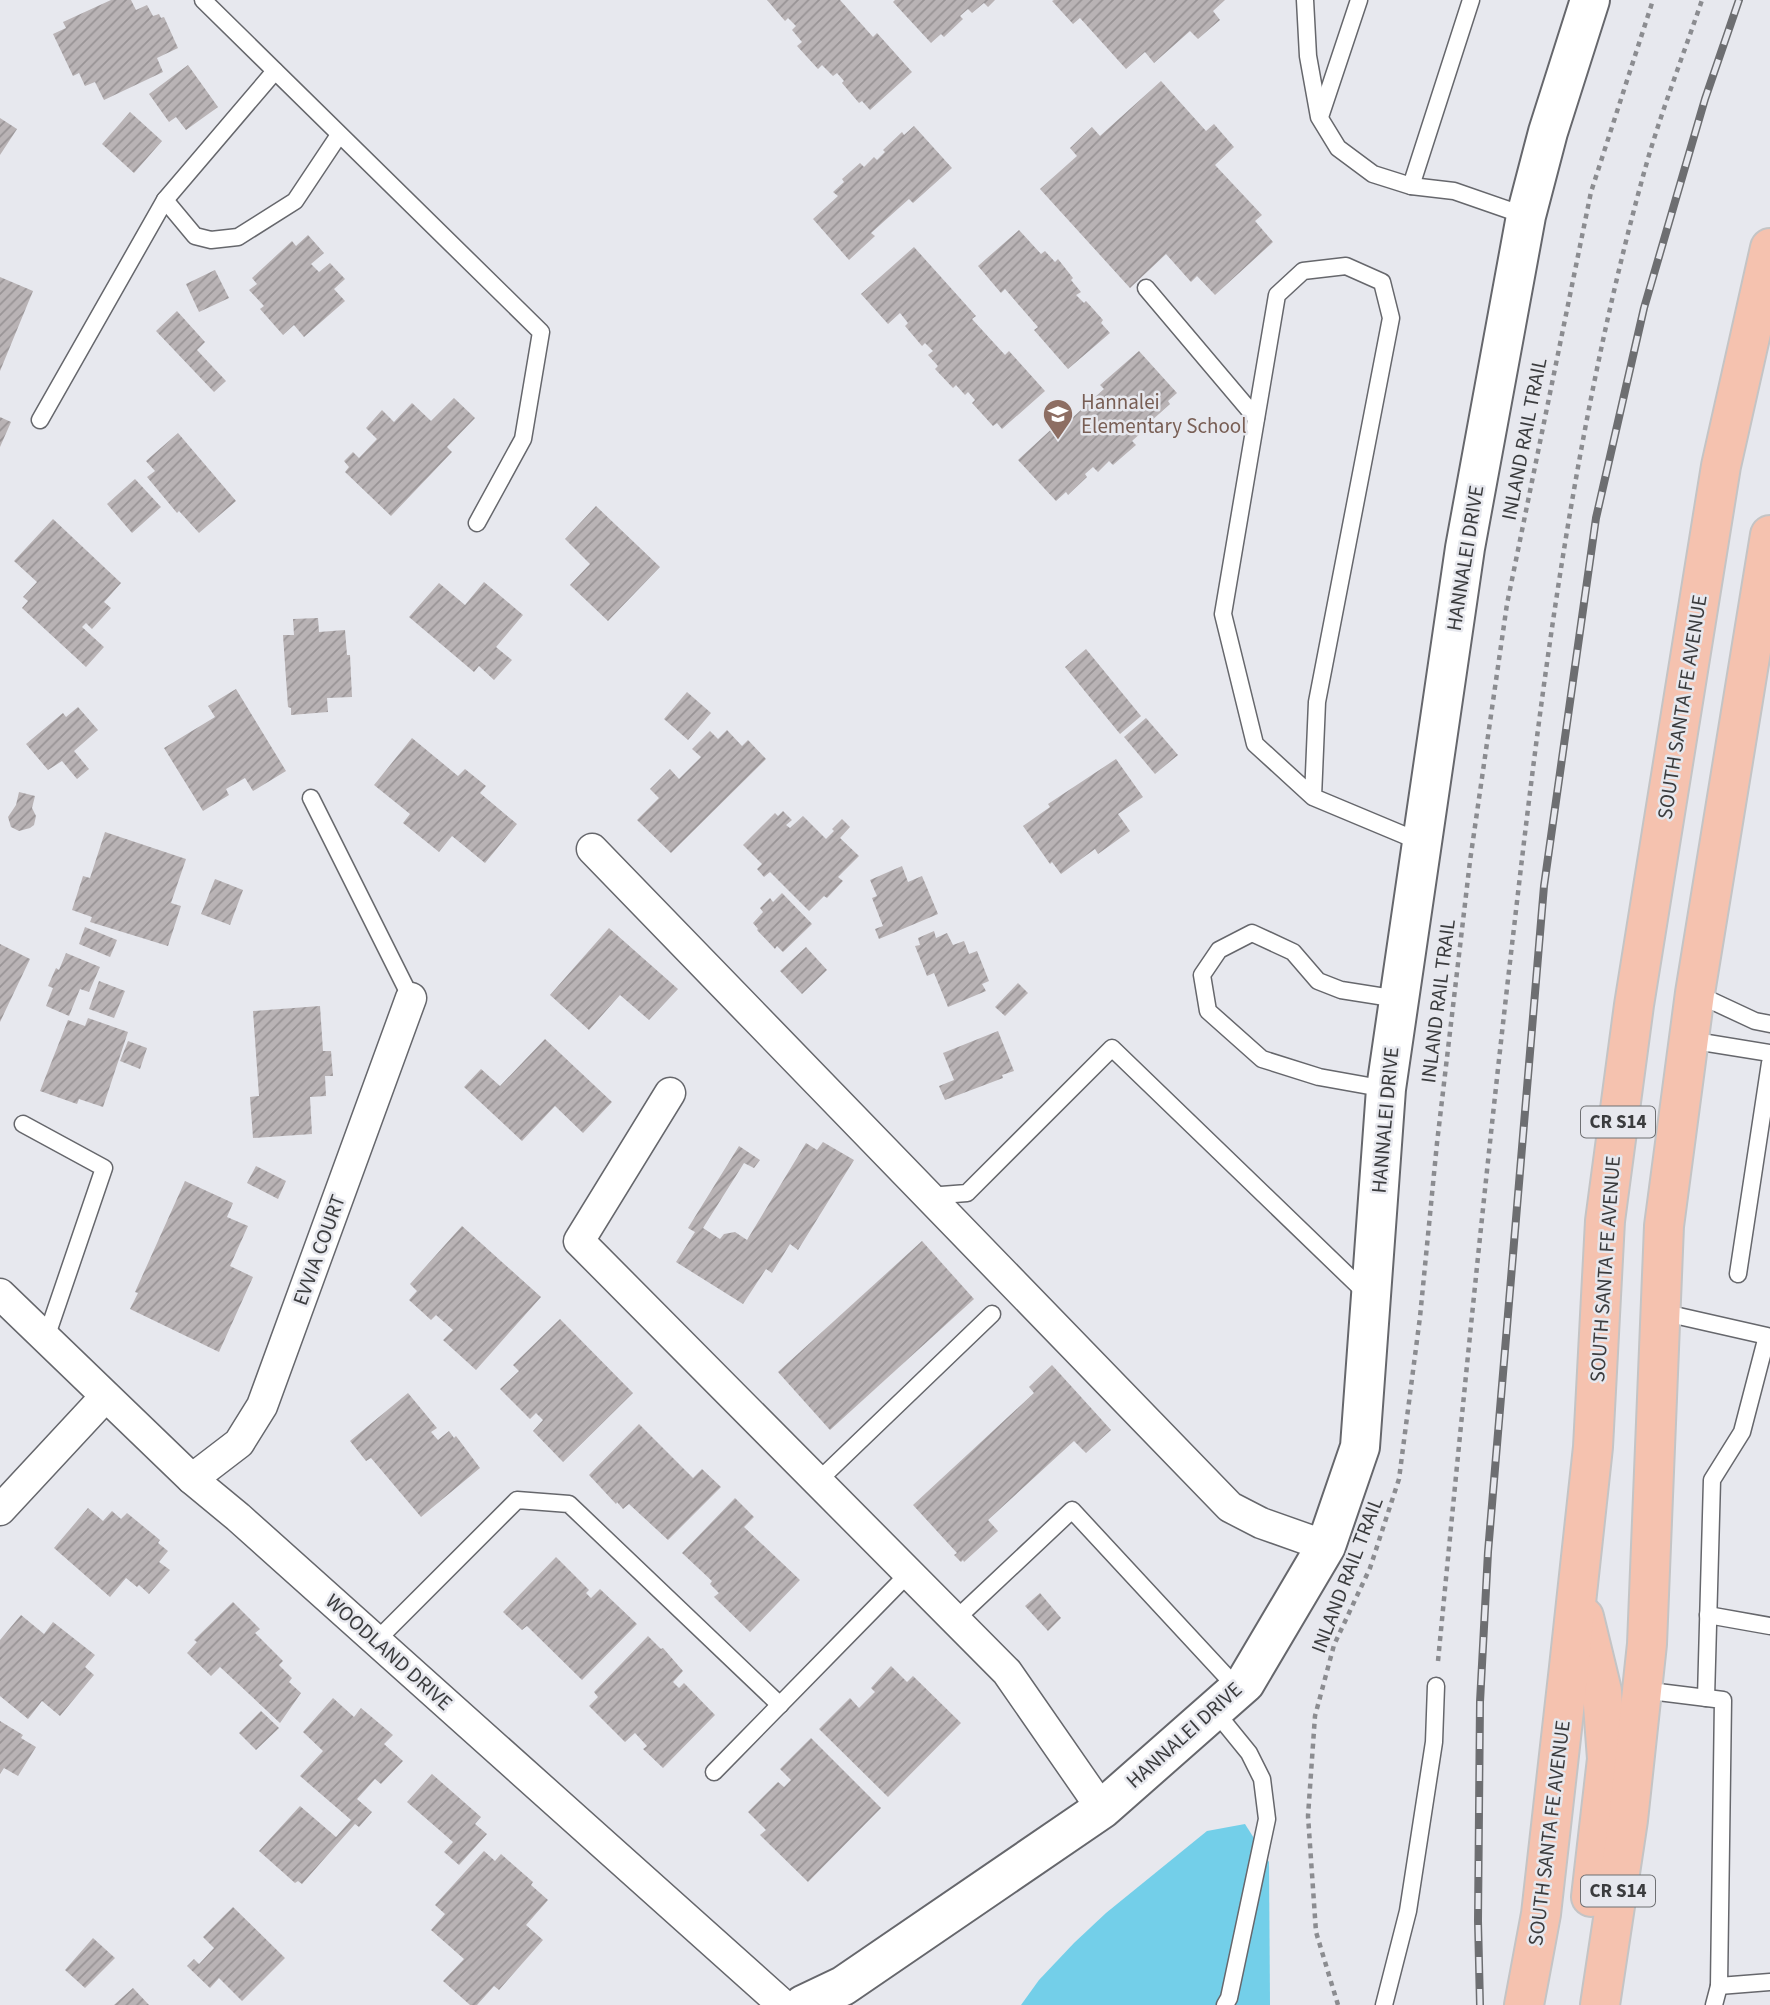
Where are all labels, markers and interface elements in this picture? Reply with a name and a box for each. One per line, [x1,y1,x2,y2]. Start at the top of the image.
street label: INLAND RAIL TRAIL [1494,355,1554,523]
place label: Hannalei Elementary School [1081,387,1247,441]
school or university icon: Hannalei Elementary School [1041,397,1075,441]
street label: HANNALEI DRIVE [1439,483,1491,633]
street label: SOUTH SANTA FE AVENUE [1649,593,1715,821]
street label: INLAND RAIL TRAIL [1413,917,1463,1085]
street label: HANNALEI DRIVE [1364,1046,1406,1194]
road number: CR S14 [1581,1106,1655,1138]
street label: SOUTH SANTA FE AVENUE [1582,1155,1628,1383]
street label: EVVIA COURT [285,1190,353,1310]
street label: INLAND RAIL TRAIL [1303,1493,1391,1657]
street label: WOODLAND DRIVE [319,1587,459,1717]
street label: HANNALEI DRIVE [1119,1675,1249,1795]
street label: SOUTH SANTA FE AVENUE [1520,1719,1578,1947]
road number: CR S14 [1581,1876,1655,1907]

